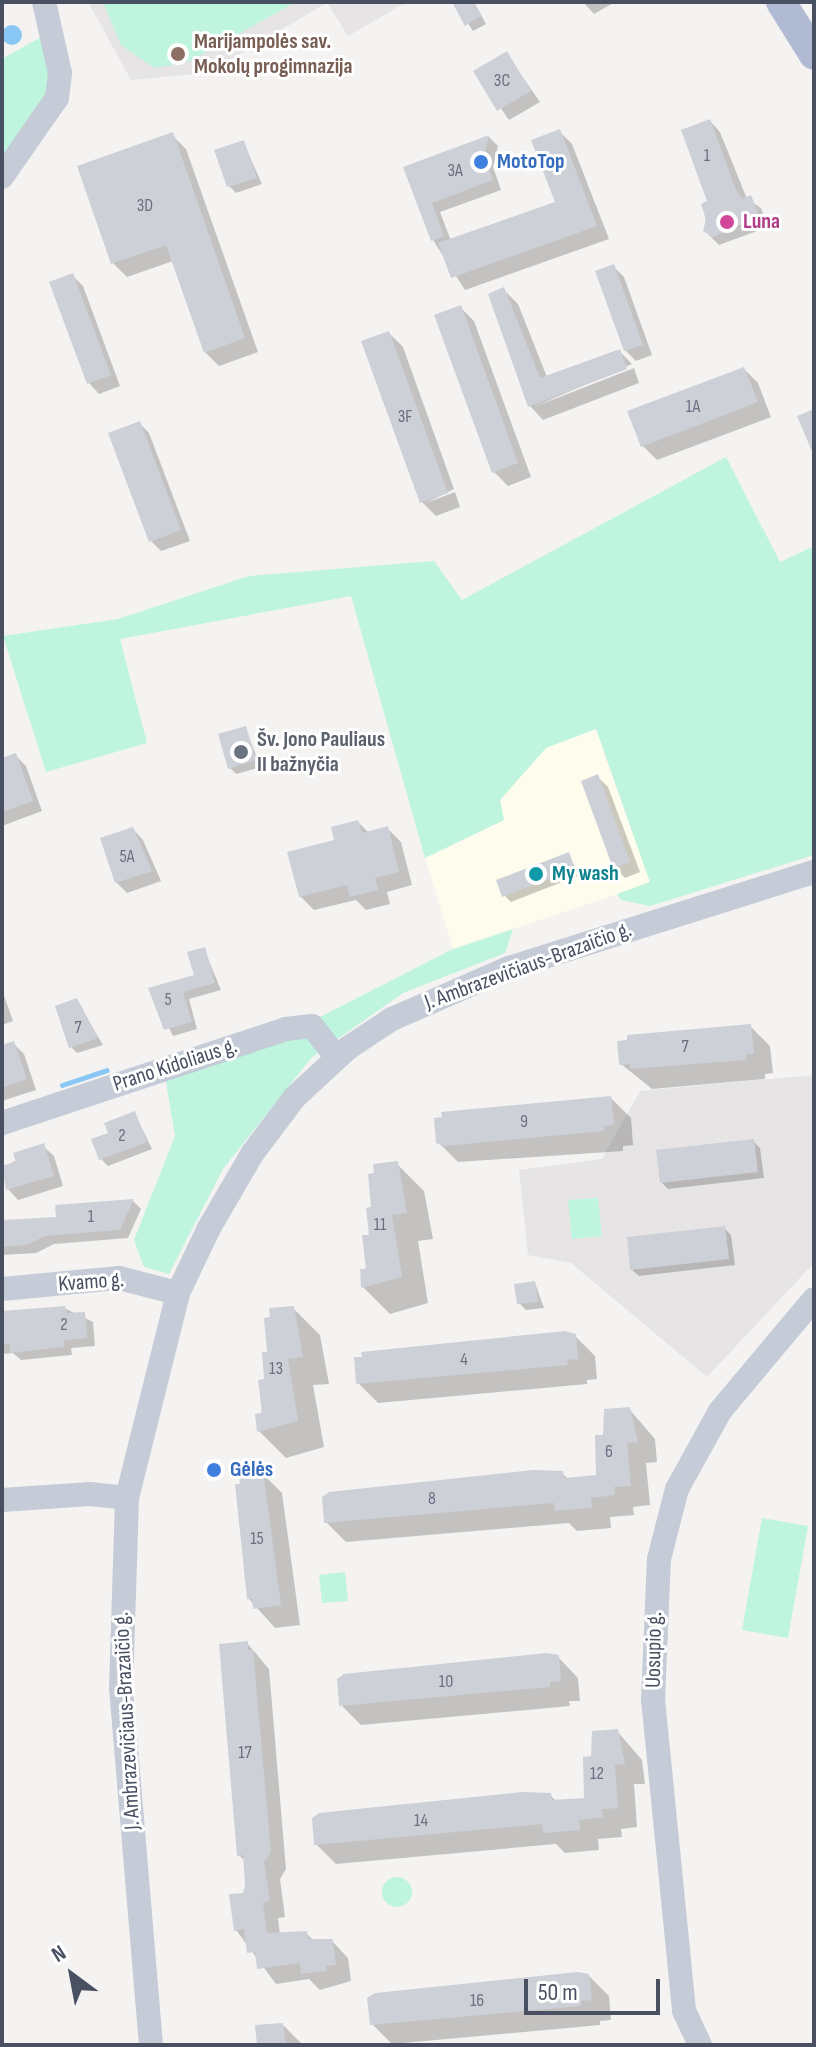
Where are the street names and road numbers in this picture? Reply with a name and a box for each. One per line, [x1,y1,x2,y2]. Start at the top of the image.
street label: J. Ambrazevičiaus-Brazaičio g. [421,916,635,1016]
street label: Prano Kidoliaus g. [110,1033,240,1097]
street label: Kvamo g. [57,1267,125,1297]
street label: J. Ambrazevičiaus-Brazaičio g. [108,1612,146,1830]
street label: Uosupio g. [640,1612,668,1688]

